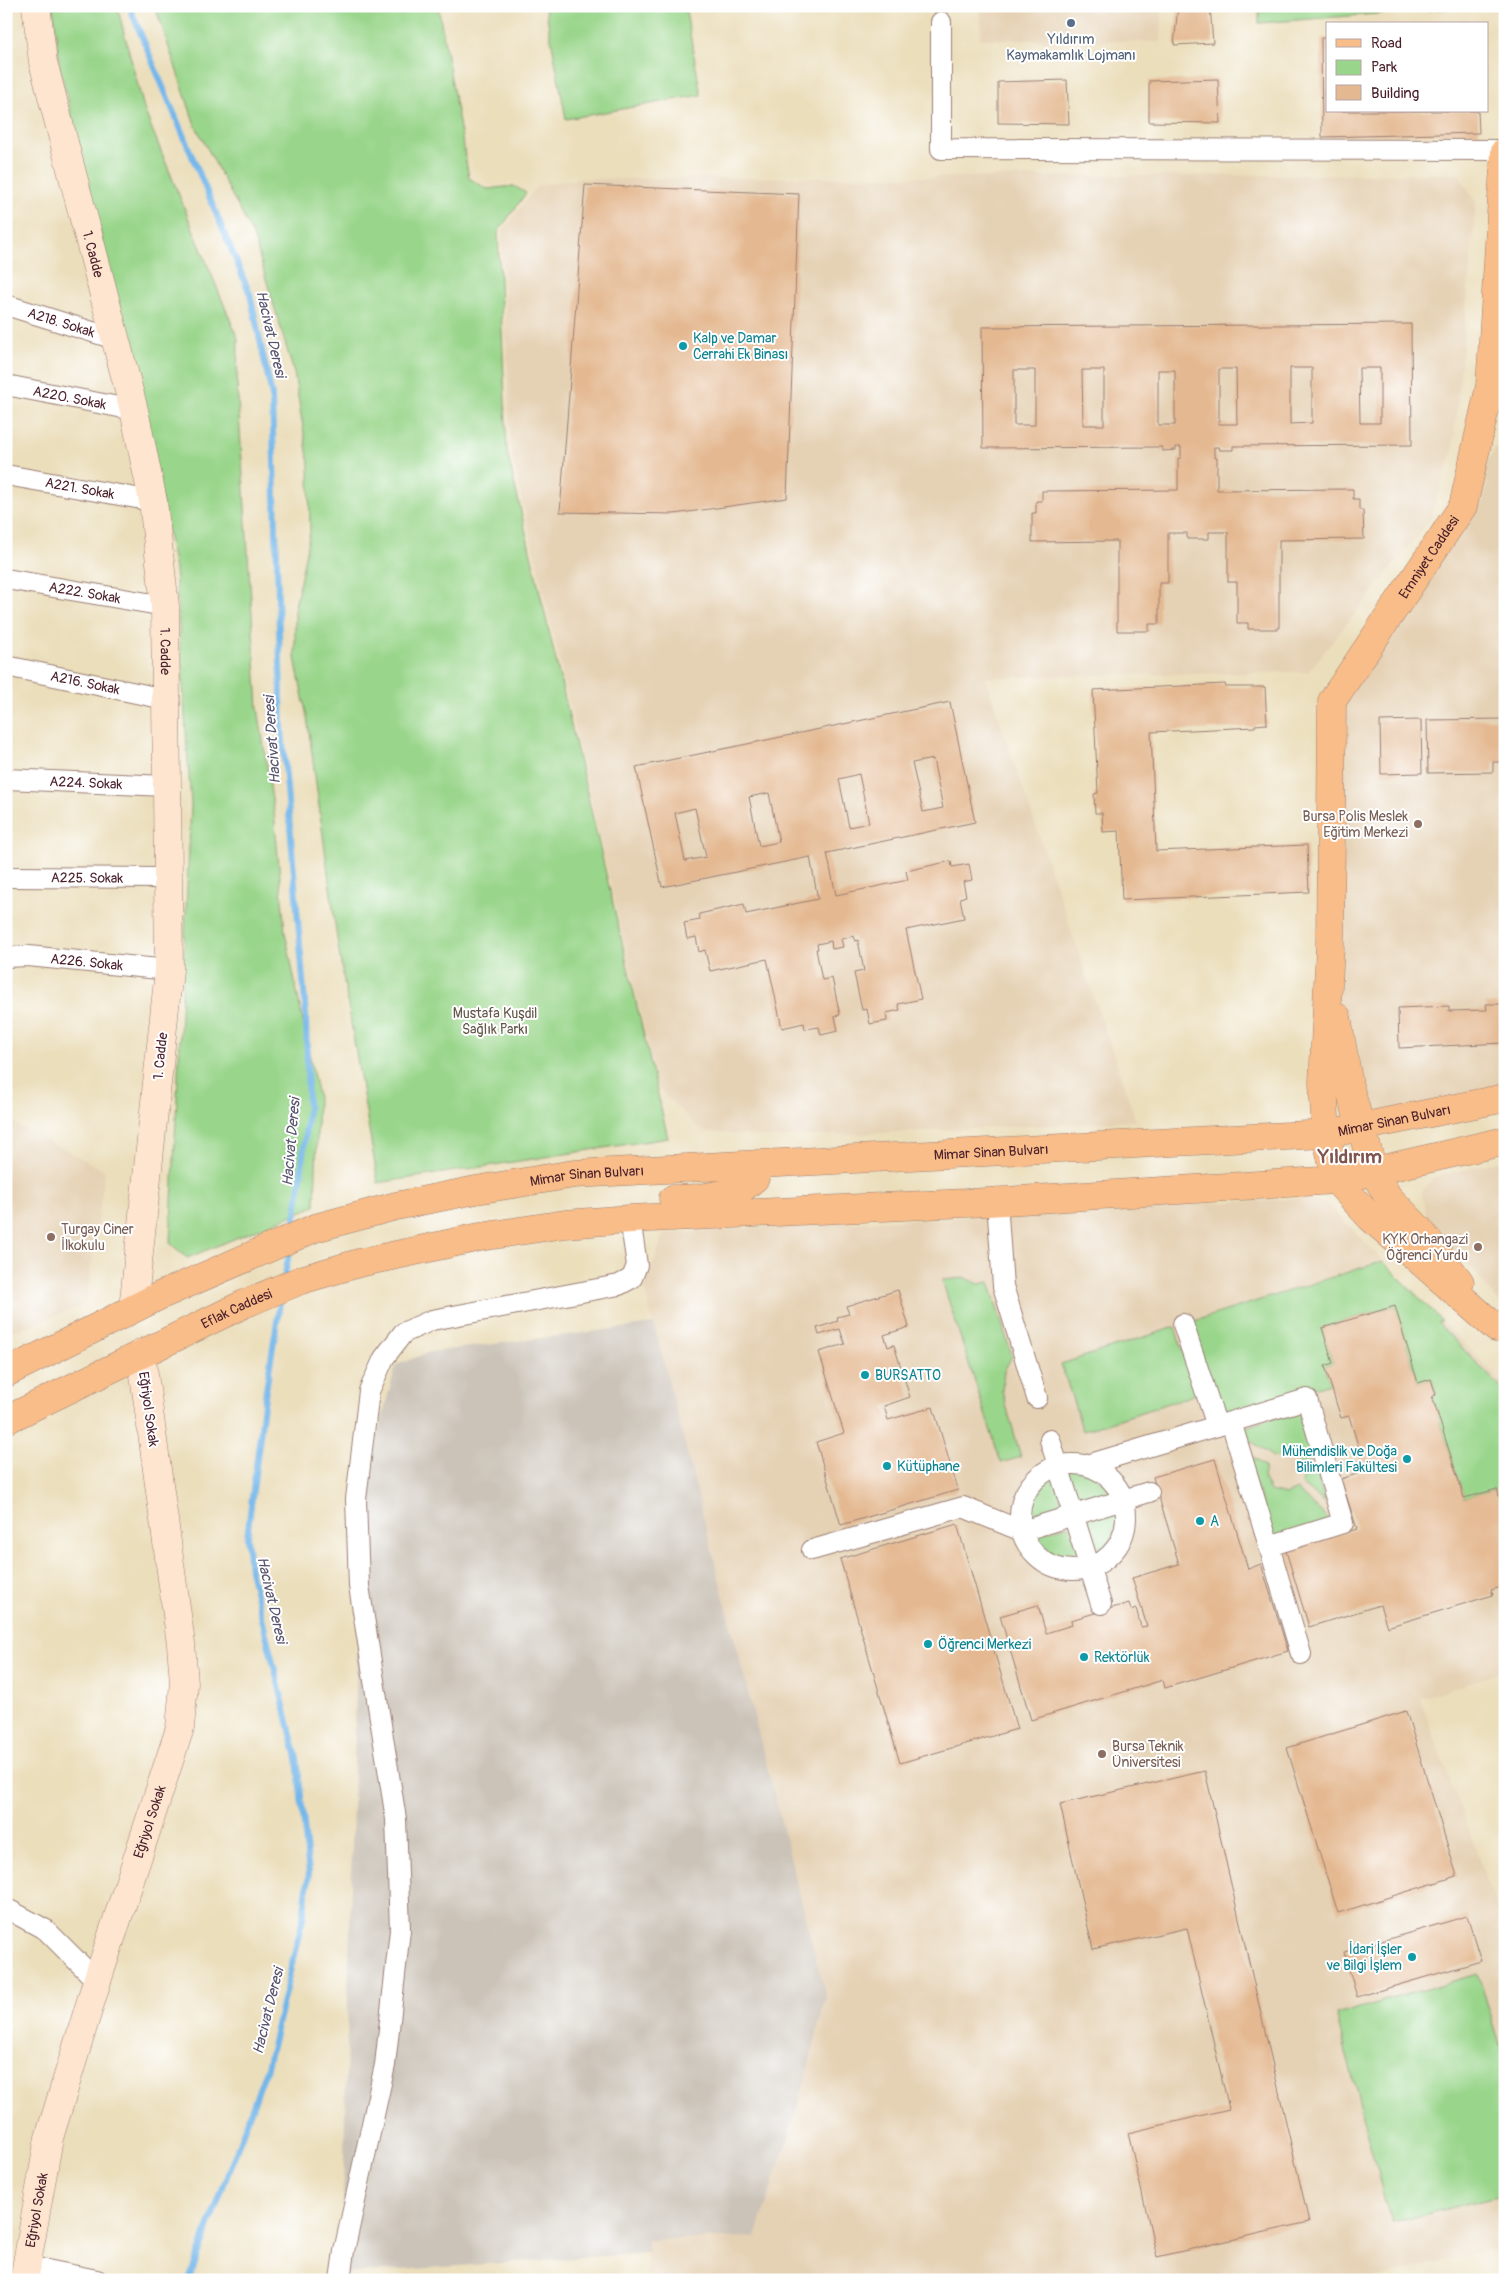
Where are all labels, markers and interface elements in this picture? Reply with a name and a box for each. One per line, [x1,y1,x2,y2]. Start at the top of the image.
marker: Yıldırım Kaymakamlık Lojmanı [1065,17,1077,29]
legend [1326,22,1488,112]
place label: Yıldırım Kaymakamlık Lojmanı [1006,31,1136,64]
text: Road [1371,34,1402,53]
text: Park [1371,58,1398,77]
text: Building [1371,84,1419,103]
street label: 1. Cadde [79,229,107,279]
water label: Hacivat Deresi [251,289,290,382]
street label: A218. Sokak [26,304,97,341]
place label: Kalp ve Damar Cerrahi Ek Binası [693,330,788,363]
marker: Kalp ve Damar Cerrahi Ek Binası [677,340,689,352]
street label: A220. Sokak [32,382,108,413]
street label: A221. Sokak [44,474,116,503]
street label: Emniyet Caddesi [1395,512,1463,602]
street label: A222. Sokak [48,578,122,607]
street label: 1. Cadde [156,627,174,675]
street label: A216. Sokak [49,667,122,698]
water label: Hacivat Deresi [260,693,285,785]
street label: A224. Sokak [49,773,123,793]
place label: Bursa Polis Meslek Eğitim Merkezi [1303,808,1409,841]
marker: Bursa Polis Meslek Eğitim Merkezi [1412,818,1424,830]
street label: A225. Sokak [51,869,123,887]
street label: A226. Sokak [50,950,124,974]
park label: Mustafa Kuşdil Sağlık Parkı [453,1005,537,1038]
street label: 1. Cadde [150,1031,171,1081]
water label: Hacivat Deresi [278,1095,305,1187]
street label: Mimar Sinan Bulvarı [1336,1101,1452,1140]
street label: Mimar Sinan Bulvarı [933,1141,1049,1164]
district label: Yıldırım [1317,1145,1382,1169]
street label: Mimar Sinan Bulvarı [529,1162,644,1190]
place label: Turgay Ciner İlkokulu [61,1221,134,1254]
marker: Turgay Ciner İlkokulu [45,1231,57,1243]
place label: KYK Orhangazi Öğrenci Yurdu [1382,1231,1468,1264]
marker: KYK Orhangazi Öğrenci Yurdu [1472,1241,1484,1253]
street label: Eflak Caddesi [198,1285,275,1333]
place label: BURSATTO [875,1367,941,1384]
marker: BURSATTO [859,1369,871,1381]
street label: Eğriyol Sokak [135,1370,162,1448]
place label: Mühendislik ve Doğa Bilimleri Fakültesi [1282,1443,1397,1476]
marker: Mühendislik ve Doğa Bilimleri Fakültesi [1401,1453,1413,1465]
place label: Kütüphane [897,1458,960,1475]
marker: Kütüphane [881,1460,893,1472]
place label: A [1210,1513,1219,1530]
marker: A [1194,1515,1206,1527]
water label: Hacivat Deresi [252,1555,291,1648]
place label: Öğrenci Merkezi [938,1635,1032,1653]
marker: Öğrenci Merkezi [922,1638,934,1650]
place label: Rektörlük [1094,1649,1150,1666]
marker: Rektörlük [1078,1651,1090,1663]
place label: Bursa Teknik Üniversitesi [1112,1738,1184,1771]
marker: Bursa Teknik Üniversitesi [1096,1748,1108,1760]
street label: Eğriyol Sokak [130,1783,170,1861]
place label: İdari İşler ve Bilgi İşlem [1326,1941,1402,1974]
marker: İdari İşler ve Bilgi İşlem [1406,1951,1418,1963]
water label: Hacivat Deresi [249,1964,289,2056]
street label: Eğriyol Sokak [22,2171,52,2249]

